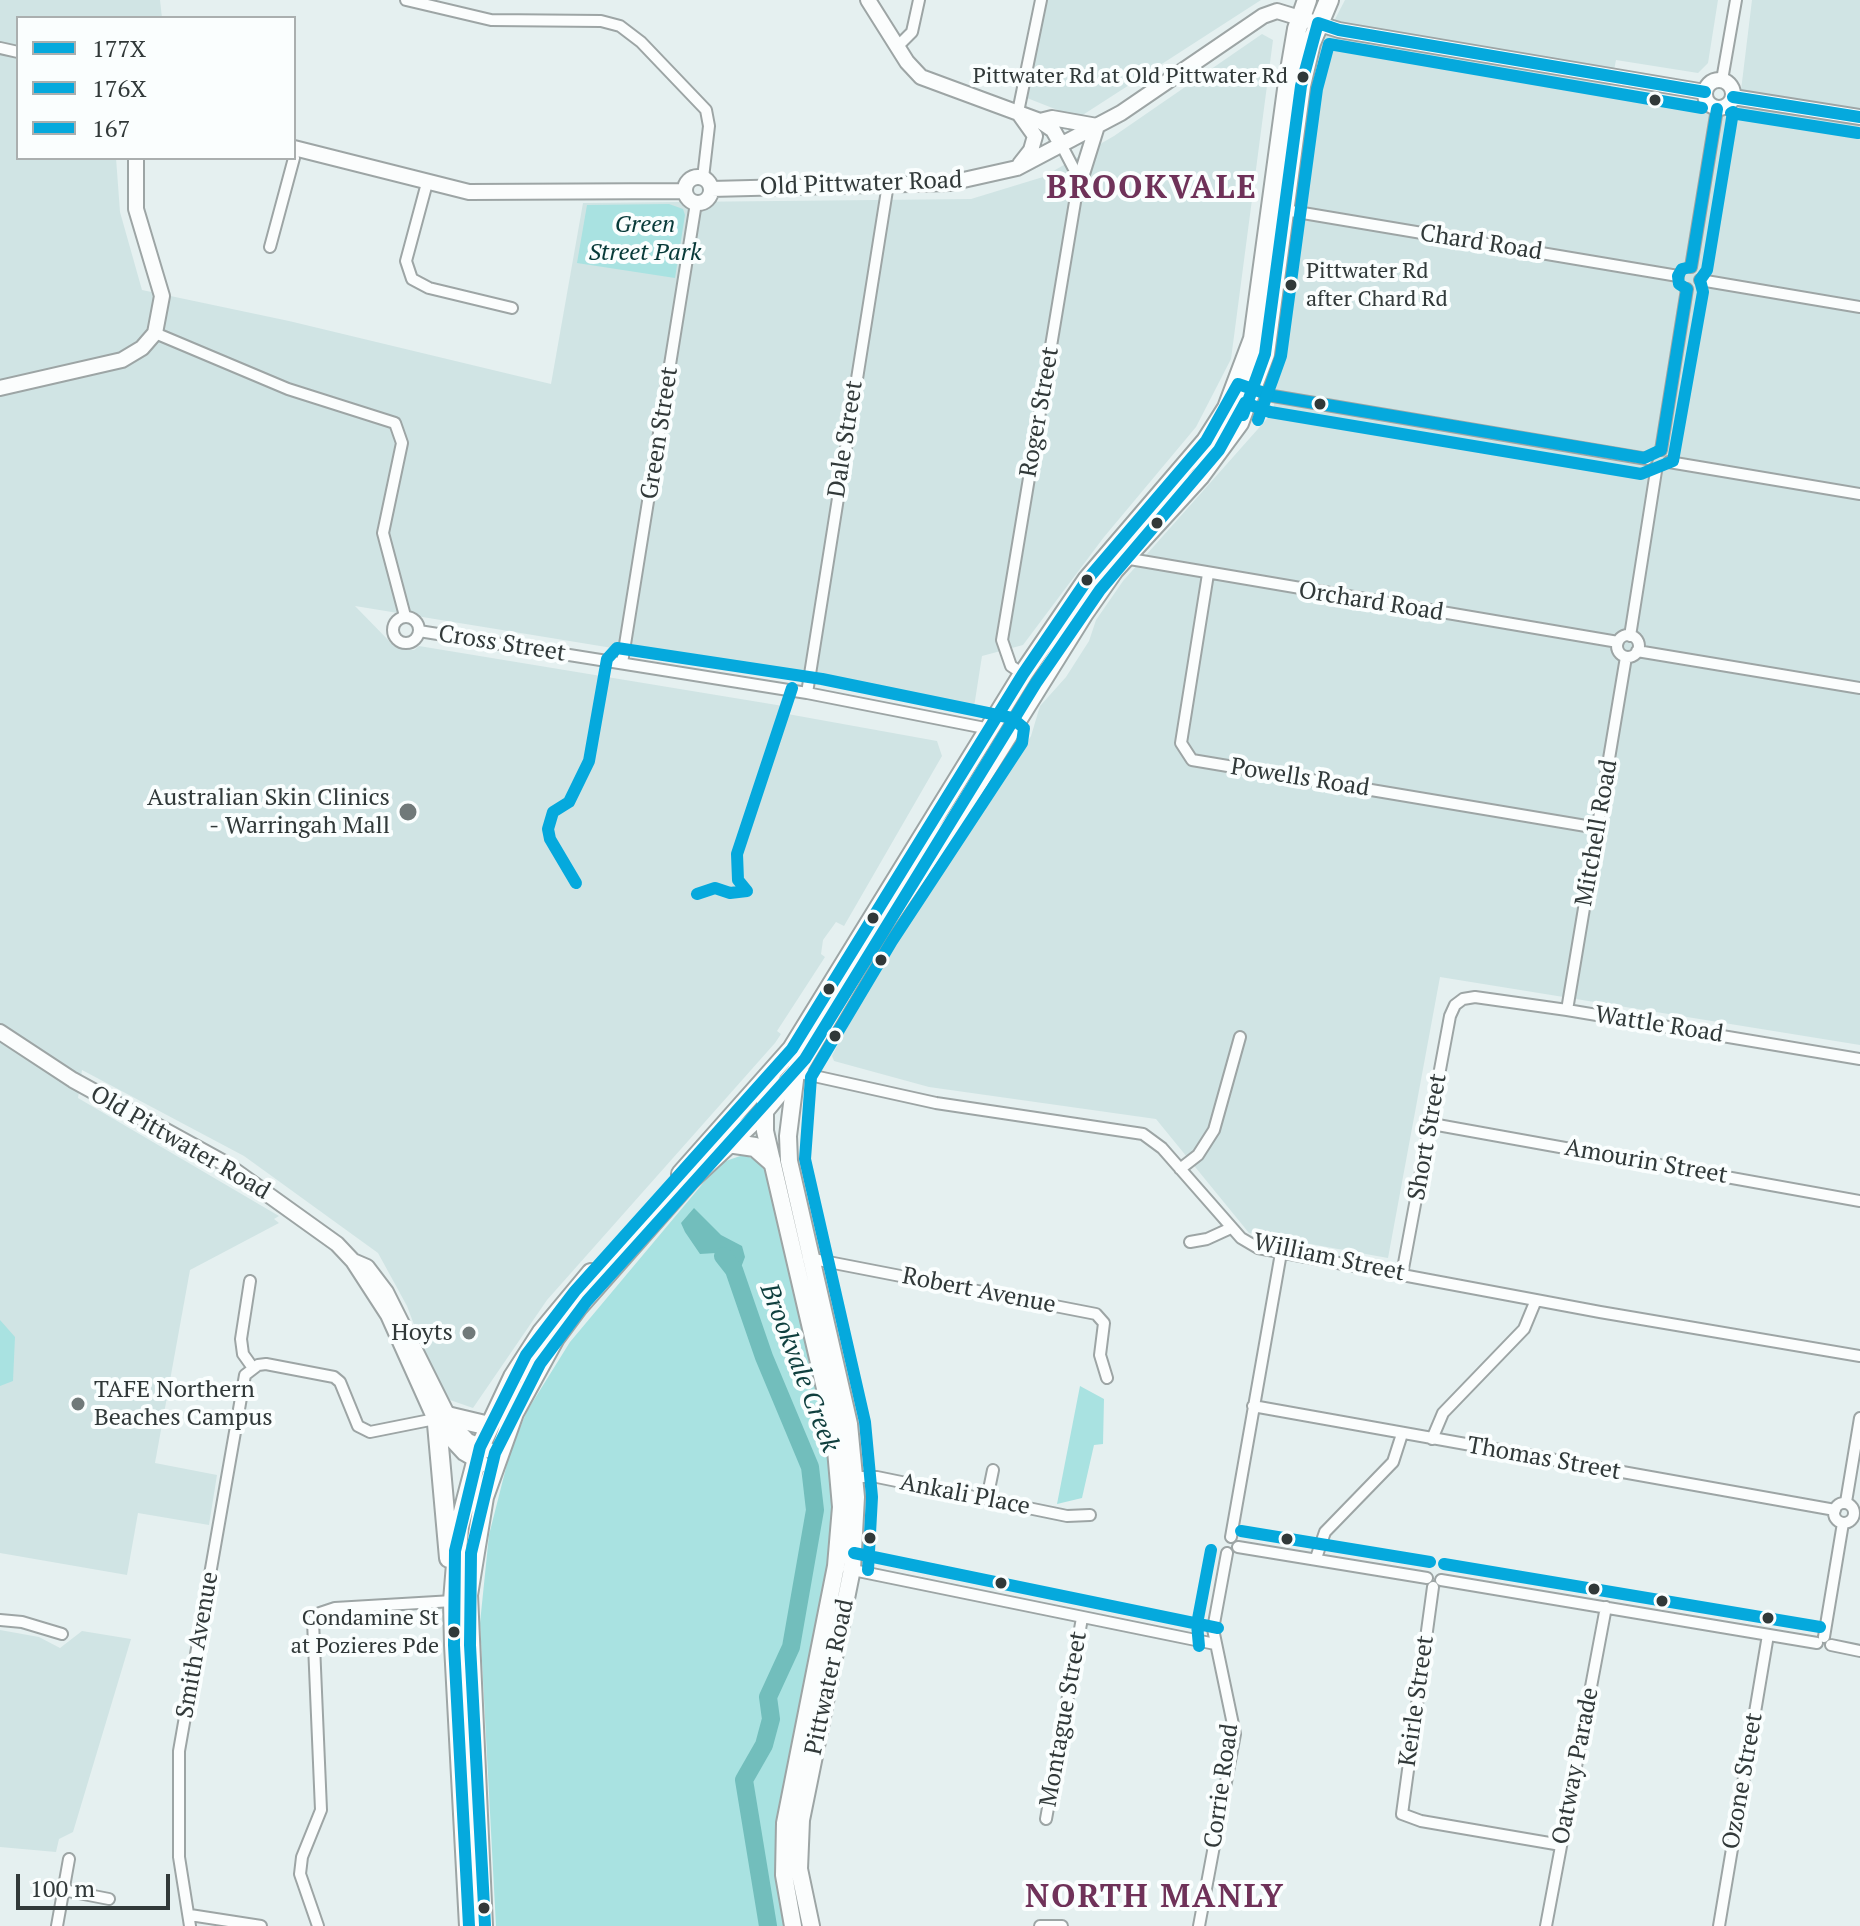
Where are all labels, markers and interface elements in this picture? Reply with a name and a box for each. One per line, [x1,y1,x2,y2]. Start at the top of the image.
legend [16,16,296,160]
text: 177X [92,32,146,64]
place label: Pittwater Rd at Old Pittwater Rd [973,64,1288,90]
marker: Pittwater Rd at Old Pittwater Rd [1295,69,1311,85]
text: 176X [92,72,146,104]
unlabelled marker [1647,92,1663,108]
text: 167 [92,112,130,144]
street label: Old Pittwater Road [759,166,963,202]
district label: BROOKVALE [1046,170,1258,208]
park label: Green Street Park [588,211,702,267]
street label: Chard Road [1418,219,1544,267]
place label: Pittwater Rd after Chard Rd [1306,259,1448,310]
marker: Pittwater Rd after Chard Rd [1283,277,1299,293]
street label: Roger Street [1014,345,1066,479]
street label: Green Street [635,365,685,501]
street label: Dale Street [823,378,869,500]
unlabelled marker [1312,396,1328,412]
unlabelled marker [1149,515,1165,531]
unlabelled marker [1079,572,1095,588]
street label: Orchard Road [1297,576,1445,628]
street label: Cross Street [436,620,568,668]
street label: Powells Road [1229,753,1371,803]
street label: Mitchell Road [1570,758,1624,908]
place label: Australian Skin Clinics - Warringah Mall [147,784,390,840]
marker: Australian Skin Clinics - Warringah Mall [397,801,419,823]
unlabelled marker [865,910,881,926]
unlabelled marker [873,952,889,968]
unlabelled marker [821,981,837,997]
street label: Wattle Road [1593,1001,1725,1049]
unlabelled marker [827,1028,843,1044]
street label: Short Street [1403,1071,1453,1203]
street label: Old Pittwater Road [85,1080,275,1206]
street label: Amourin Street [1562,1134,1730,1190]
street label: William Street [1251,1228,1407,1288]
street label: Robert Avenue [900,1262,1058,1320]
water label: Brookvale Creek [753,1279,845,1457]
place label: Hoyts [391,1319,453,1347]
marker: Hoyts [460,1324,478,1342]
place label: TAFE Northern Beaches Campus [94,1376,273,1432]
marker: TAFE Northern Beaches Campus [69,1395,87,1413]
street label: Thomas Street [1465,1431,1623,1487]
street label: Ankali Place [898,1468,1032,1522]
unlabelled marker [862,1530,878,1546]
unlabelled marker [1279,1531,1295,1547]
street label: Smith Avenue [171,1570,225,1720]
unlabelled marker [993,1575,1009,1591]
unlabelled marker [1586,1581,1602,1597]
unlabelled marker [1654,1593,1670,1609]
street label: Pittwater Road [799,1597,861,1757]
place label: Condamine St at Pozieres Pde [291,1606,439,1658]
unlabelled marker [1760,1610,1776,1626]
marker: Condamine St at Pozieres Pde [446,1624,462,1640]
street label: Montague Street [1034,1629,1094,1809]
street label: Keirle Street [1394,1634,1440,1768]
street label: Oatway Parade [1547,1685,1605,1847]
street label: Ozone Street [1717,1710,1769,1852]
street label: Corrie Road [1199,1722,1245,1850]
scale bar [20,1858,174,1908]
text: 100 m [30,1872,95,1904]
district label: NORTH MANLY [1025,1879,1285,1917]
unlabelled marker [476,1900,492,1916]

